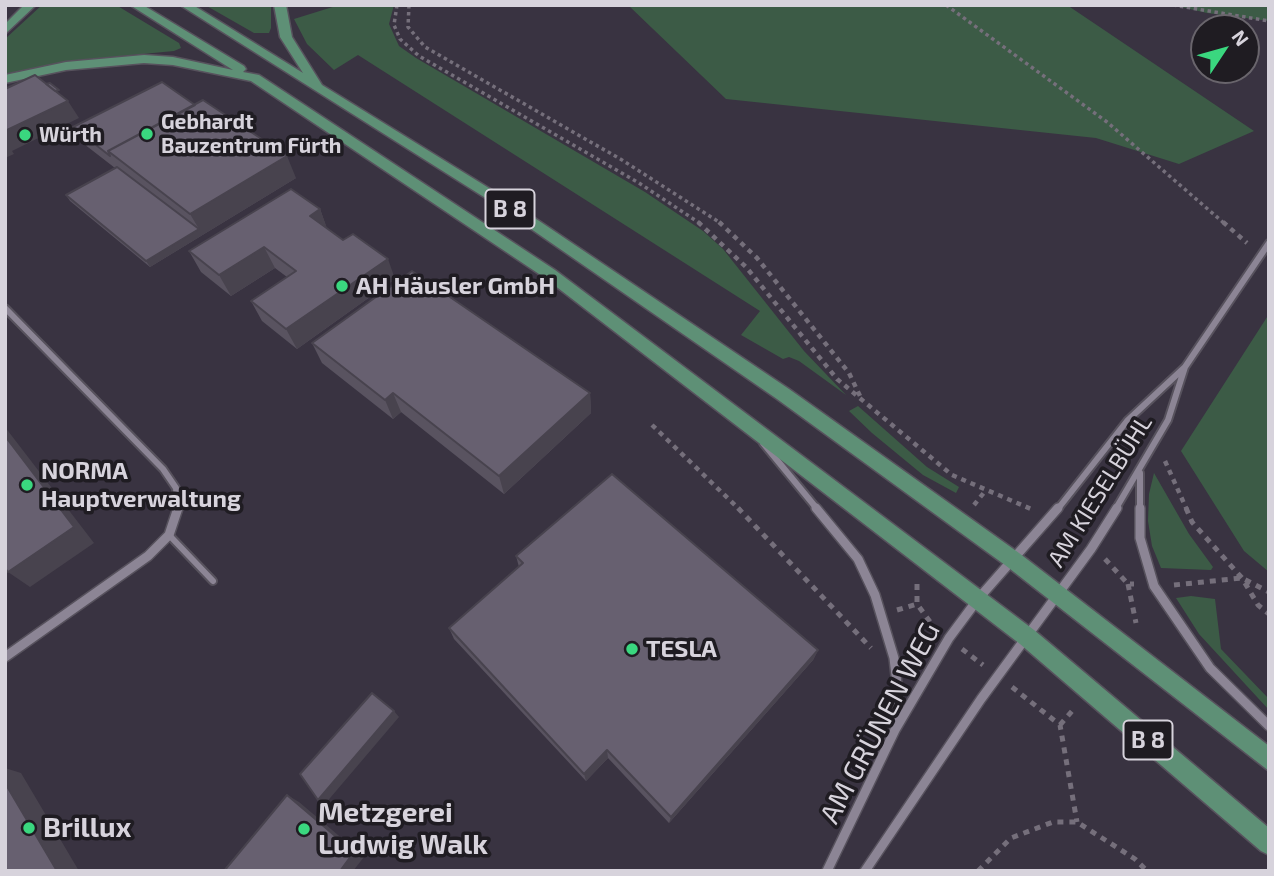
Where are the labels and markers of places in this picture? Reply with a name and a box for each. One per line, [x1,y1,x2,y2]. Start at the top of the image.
place label: Gebhardt Bauzentrum Fürth [161,109,341,159]
place label: Würth [39,122,102,148]
marker: Gebhardt Bauzentrum Fürth [139,126,155,142]
marker: Würth [17,127,33,143]
place label: AH Häusler GmbH [356,272,555,300]
marker: AH Häusler GmbH [334,278,350,294]
place label: NORMA Hauptverwaltung [41,457,241,513]
marker: NORMA Hauptverwaltung [19,477,35,493]
place label: TESLA [646,635,717,663]
marker: TESLA [624,641,640,657]
place label: Metzgerei Ludwig Walk [318,796,488,862]
place label: Brillux [43,811,131,845]
marker: Brillux [21,820,37,836]
marker: Metzgerei Ludwig Walk [296,821,312,837]

